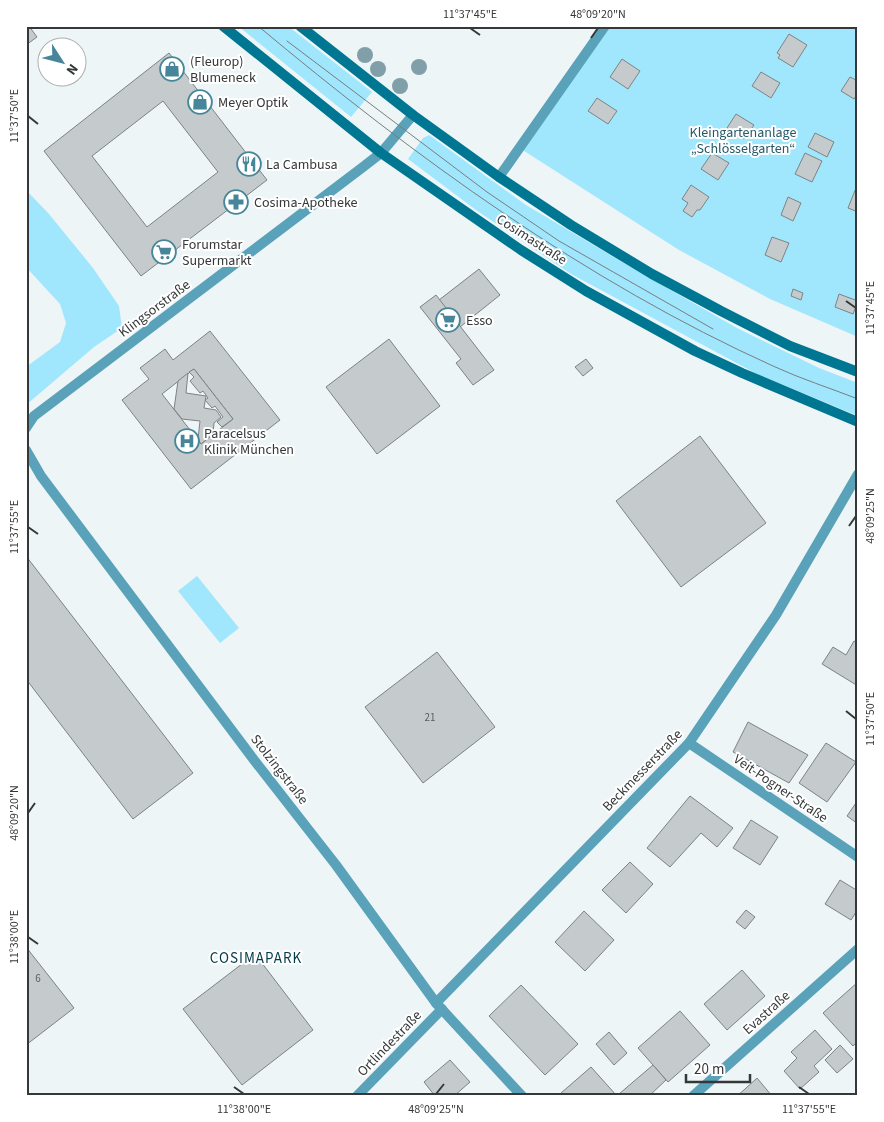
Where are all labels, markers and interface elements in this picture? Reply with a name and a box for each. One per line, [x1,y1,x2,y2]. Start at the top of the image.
text: 11°37'45"E [443,6,497,23]
text: 48°09'20"N [570,6,626,23]
north arrow [38,38,88,88]
place label: (Fleurop) Blumeneck [190,52,256,88]
shop icon: (Fleurop) Blumeneck [159,56,185,82]
text: N [61,59,83,79]
text: 11°37'50"E [6,89,23,143]
shop icon: Meyer Optik [187,89,213,115]
place label: Meyer Optik [218,93,288,113]
park label: Kleingartenanlage „Schlösselgarten“ [690,123,796,159]
restaurant icon: La Cambusa [236,151,262,177]
place label: La Cambusa [266,155,338,175]
pharmacy icon: Cosima-Apotheke [223,189,249,215]
place label: Cosima-Apotheke [254,193,358,213]
street label: Cosimastraße [492,210,571,270]
place label: Forumstar Supermarkt [182,235,252,271]
supermarket icon: Forumstar Supermarkt [151,239,177,265]
street label: Klingsorstraße [115,275,195,342]
text: 11°37'45"E [862,281,879,335]
supermarket icon: Esso [435,307,461,333]
place label: Esso [466,311,493,331]
place label: Paracelsus Klinik München [204,424,294,460]
hospital icon: Paracelsus Klinik München [174,428,200,454]
text: 48°09'25"N [862,488,879,544]
text: 11°37'55"E [6,500,23,554]
text: 11°37'50"E [862,692,879,746]
house number: 21 [425,710,435,725]
street label: Beckmesserstraße [598,725,687,816]
street label: Stolzingstraße [246,730,313,809]
street label: Veit-Pogner-Straße [729,750,832,828]
text: 48°09'20"N [6,785,23,841]
text: 11°38'00"E [6,910,23,964]
district label: COSIMAPARK [210,948,302,969]
house number: 6 [35,971,41,986]
street label: Evastraße [739,986,795,1039]
street label: Ortlindestraße [353,1006,427,1081]
scale bar [686,1052,750,1084]
text: 20 m [694,1059,724,1080]
text: 11°38'00"E [217,1101,271,1118]
text: 48°09'25"N [408,1101,464,1118]
text: 11°37'55"E [782,1101,836,1118]

